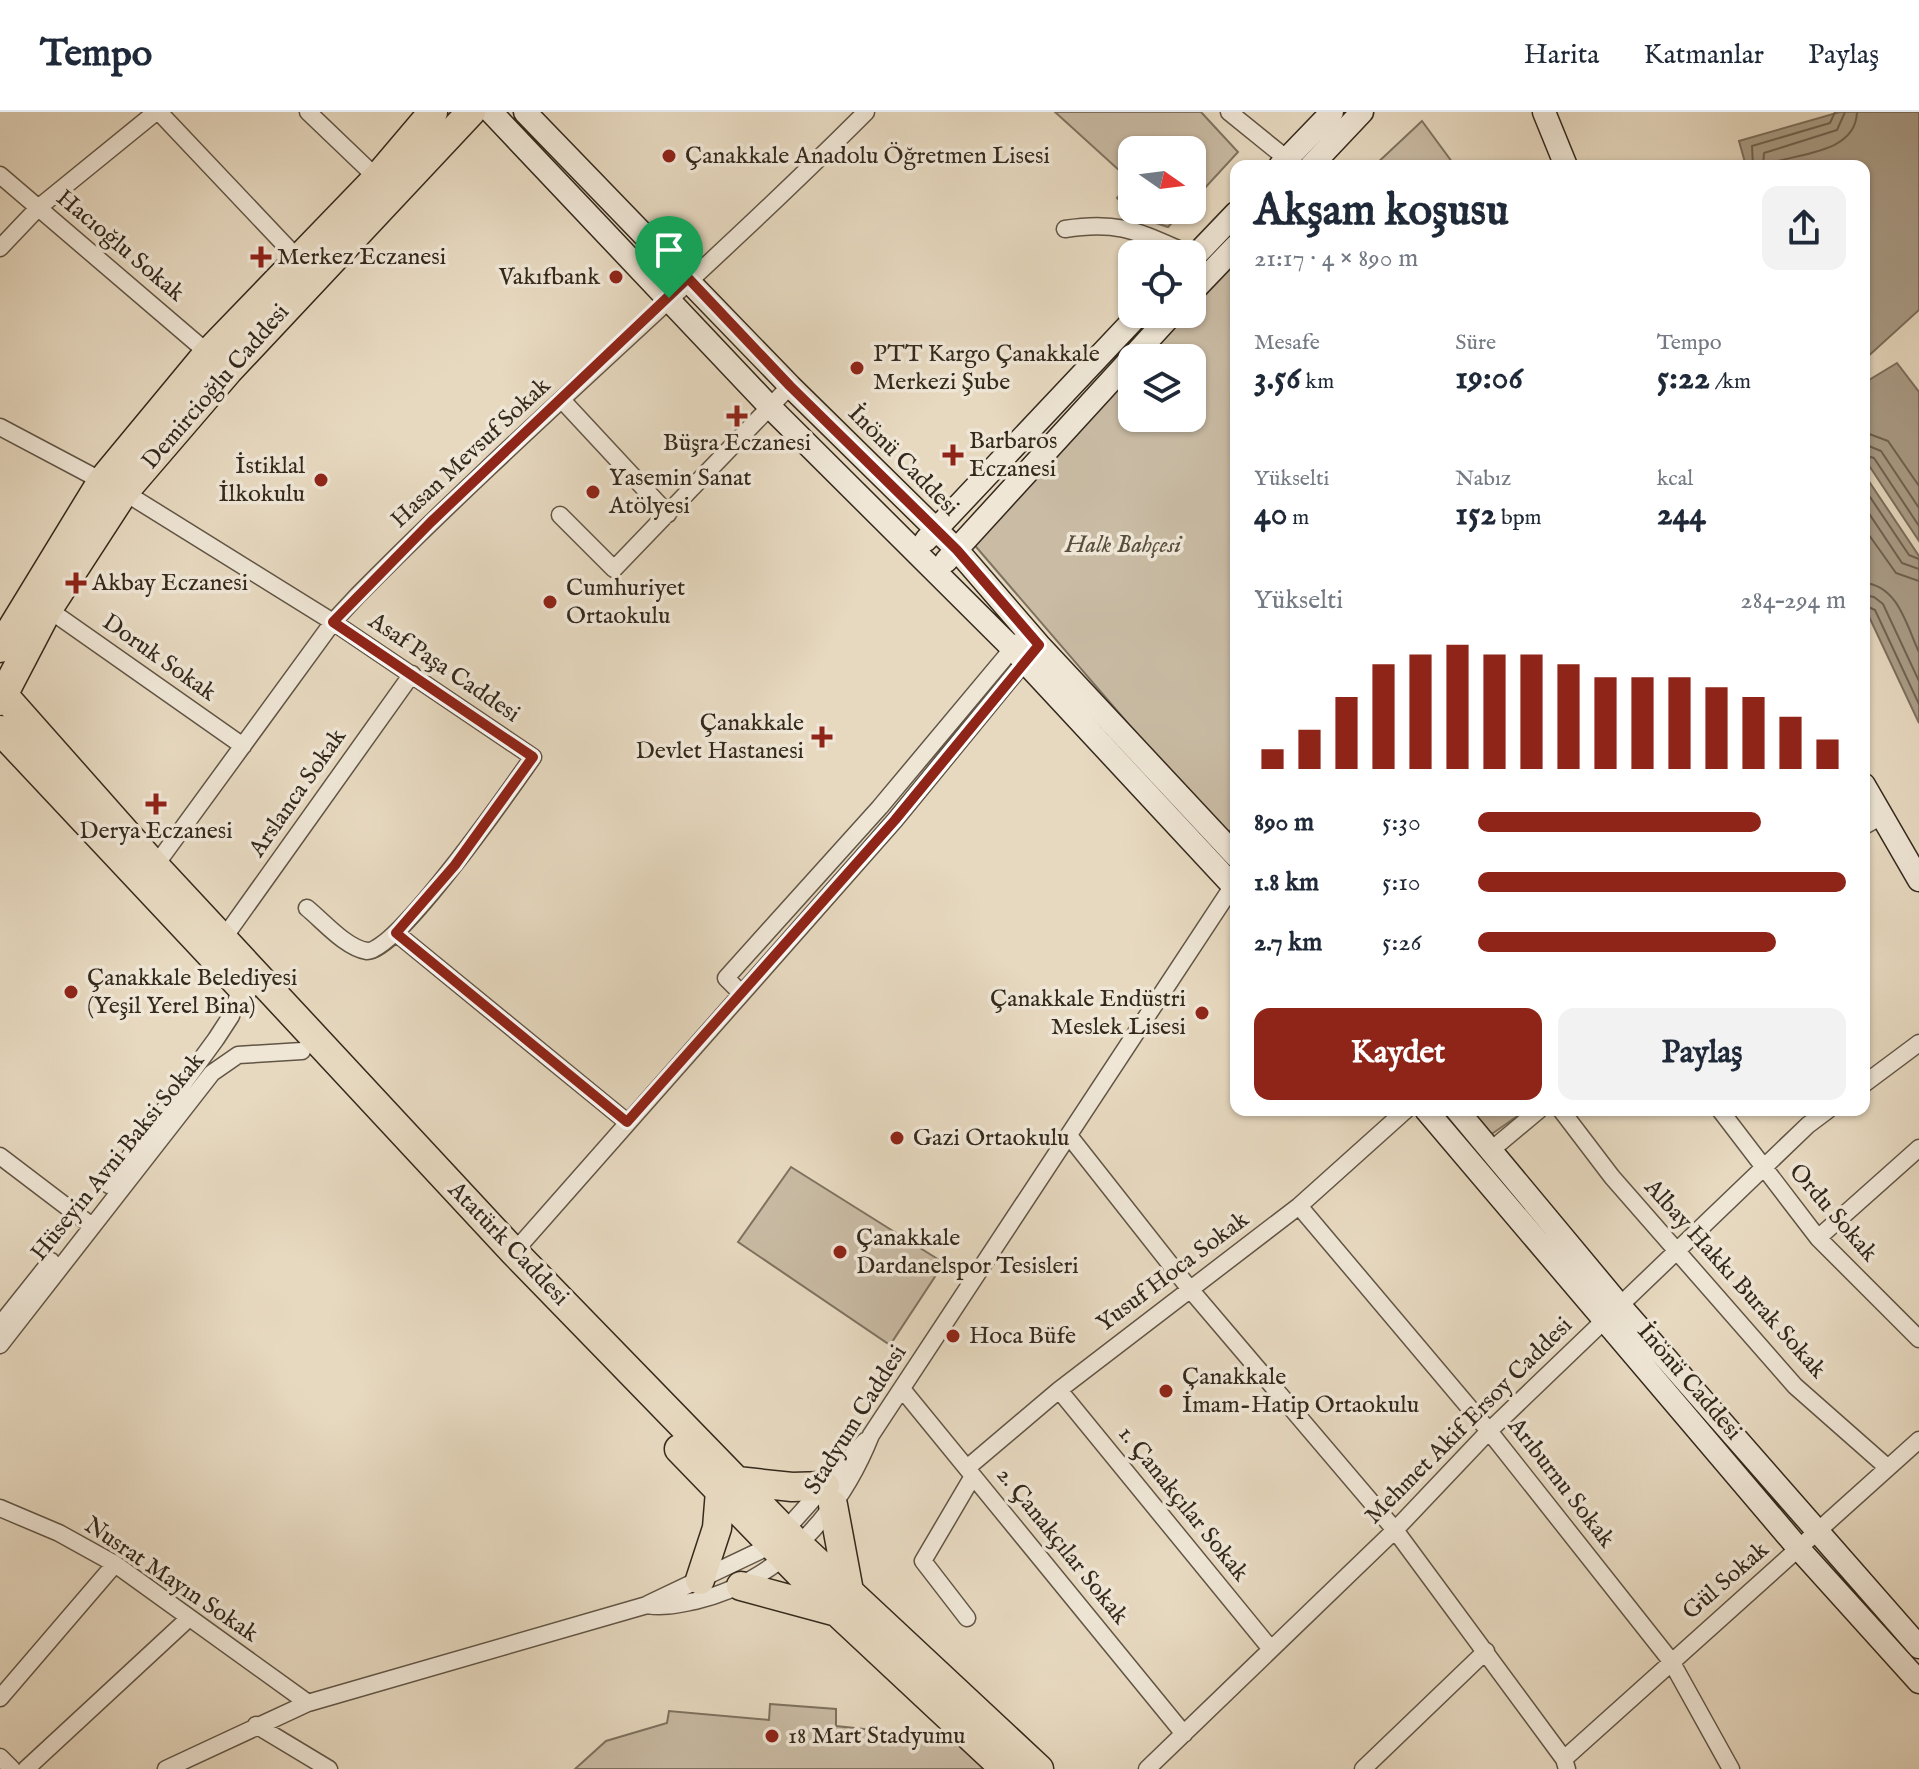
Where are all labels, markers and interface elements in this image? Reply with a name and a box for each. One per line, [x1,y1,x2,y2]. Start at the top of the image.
text: Tempo [40,31,152,79]
text: Harita [1524,38,1599,73]
text: Katmanlar [1643,38,1764,73]
text: Paylaş [1808,38,1879,73]
north arrow [1118,136,1206,224]
map controls [1118,136,1206,432]
place label: Çanakkale Anadolu Öğretmen Lisesi [685,141,1050,172]
marker: Çanakkale Anadolu Öğretmen Lisesi [660,147,678,165]
street label: Hacıoğlu Sokak [49,183,191,309]
text: Akşam koşusu [1254,184,1509,240]
button: share [1762,186,1846,270]
pin [635,216,703,298]
icon: arrive [647,228,691,272]
button: locate [1118,240,1206,328]
place label: Merkez Eczanesi [277,242,446,273]
text: 21:17 · 4 × 890 m [1254,242,1418,275]
marker: Merkez Eczanesi [252,248,270,266]
place label: Vakıfbank [498,262,600,293]
marker: Vakıfbank [607,268,625,286]
street label: Demircioğlu Caddesi [135,298,297,476]
text: Mesafe [1254,329,1320,357]
text: Süre [1455,329,1496,357]
text: Tempo [1657,329,1722,357]
place label: PTT Kargo Çanakkale Merkezi Şube [873,339,1100,398]
button: layers [1118,344,1206,432]
text: 3.56 [1254,357,1301,400]
text: 19:06 [1455,357,1523,400]
text: 5:22 [1657,357,1710,400]
marker: PTT Kargo Çanakkale Merkezi Şube [848,359,866,377]
text: km [1301,368,1334,396]
text: /km [1710,368,1751,396]
street label: Hasan Mevsuf Sokak [384,371,558,535]
street label: İnönü Caddesi [841,399,965,523]
marker: Büşra Eczanesi [728,407,746,425]
place label: Barbaros Eczanesi [969,426,1057,485]
place label: Büşra Eczanesi [663,428,811,459]
marker: Barbaros Eczanesi [944,446,962,464]
place label: İstiklal İlkokulu [218,451,305,510]
place label: Yasemin Sanat Atölyesi [608,463,752,522]
text: Yükselti [1254,465,1329,493]
text: Nabız [1455,465,1511,493]
text: kcal [1657,465,1693,493]
marker: İstiklal İlkokulu [312,471,330,489]
marker: Yasemin Sanat Atölyesi [584,483,602,501]
text: 40 [1254,493,1287,536]
text: 152 [1455,493,1496,536]
text: 244 [1657,493,1706,536]
text: m [1287,504,1309,532]
text: bpm [1496,504,1542,532]
park label: Halk Bahçesi [1064,530,1183,561]
place label: Akbay Eczanesi [91,568,248,599]
place label: Cumhuriyet Ortaokulu [566,573,685,632]
marker: Akbay Eczanesi [67,574,85,592]
text: Yükselti [1254,584,1343,617]
text: 284–294 m [1740,584,1846,617]
marker: Cumhuriyet Ortaokulu [541,593,559,611]
street label: Asaf Paşa Caddesi [362,605,526,730]
street label: Doruk Sokak [96,607,222,709]
place label: Çanakkale Devlet Hastanesi [636,708,804,767]
street label: Arslanca Sokak [242,722,354,864]
marker: Çanakkale Devlet Hastanesi [811,726,833,748]
marker: Derya Eczanesi [147,795,165,813]
text: 890 m [1254,806,1314,839]
text: 5:30 [1382,806,1421,839]
place label: Derya Eczanesi [79,816,233,847]
text: 1.8 km [1254,866,1319,899]
text: 5:10 [1382,866,1421,899]
text: 2.7 km [1254,926,1322,959]
text: 5:26 [1382,926,1421,959]
place label: Çanakkale Belediyesi (Yeşil Yerel Bina) [87,963,297,1022]
marker: Çanakkale Belediyesi (Yeşil Yerel Bina) [62,983,80,1001]
place label: Çanakkale Endüstri Meslek Lisesi [990,984,1186,1043]
marker: Çanakkale Endüstri Meslek Lisesi [1193,1004,1211,1022]
button: Kaydet [1254,1008,1542,1100]
button: Paylaş [1558,1008,1846,1100]
street label: Hüseyin Avni Baksi Sokak [24,1046,212,1268]
place label: Gazi Ortaokulu [913,1123,1070,1154]
marker: Gazi Ortaokulu [888,1129,906,1147]
street label: Ordu Sokak [1782,1157,1884,1269]
street label: Albay Hakkı Burak Sokak [1637,1172,1833,1385]
street label: Atatürk Caddesi [440,1174,575,1313]
street label: Yusuf Hoca Sokak [1091,1205,1255,1339]
place label: Çanakkale Dardanelspor Tesisleri [856,1223,1079,1282]
marker: Çanakkale Dardanelspor Tesisleri [831,1243,849,1261]
street label: Mehmet Akif Ersoy Caddesi [1359,1311,1579,1531]
street label: İnönü Caddesi [1630,1317,1748,1447]
place label: Hoca Büfe [969,1321,1076,1352]
marker: Hoca Büfe [944,1327,962,1345]
street label: Stadyum Caddesi [798,1339,914,1501]
place label: Çanakkale İmam-Hatip Ortaokulu [1182,1362,1419,1421]
marker: Çanakkale İmam-Hatip Ortaokulu [1157,1382,1175,1400]
street label: Arıburnu Sokak [1500,1411,1622,1554]
street label: 1. Çanakçılar Sokak [1111,1420,1255,1588]
street label: 2. Çanakçılar Sokak [989,1461,1135,1631]
street label: Nusrat Mayın Sokak [78,1510,264,1650]
street label: Gül Sokak [1676,1535,1776,1627]
place label: 18 Mart Stadyumu [788,1721,966,1752]
marker: 18 Mart Stadyumu [763,1727,781,1745]

